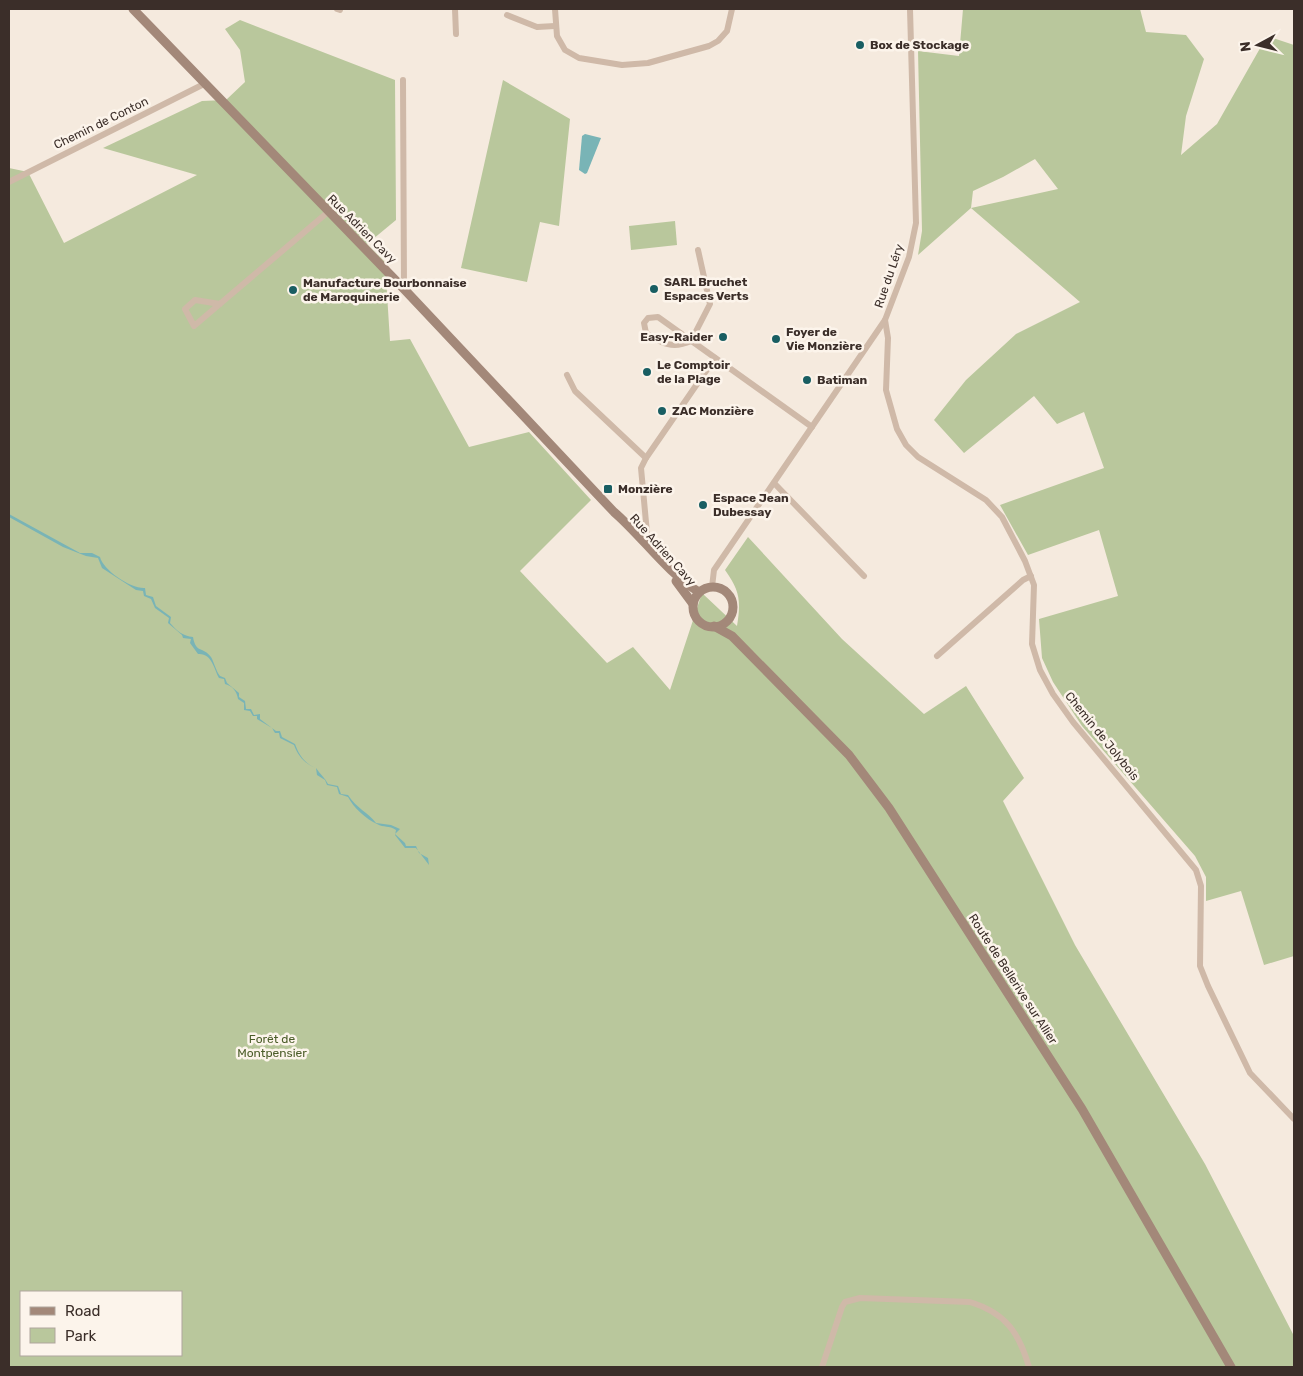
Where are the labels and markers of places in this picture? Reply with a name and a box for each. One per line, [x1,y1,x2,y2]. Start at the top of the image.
place label: Box de Stockage [870,38,969,52]
marker: Box de Stockage [854,39,866,51]
place label: SARL Bruchet Espaces Verts [664,275,749,303]
place label: Manufacture Bourbonnaise de Maroquinerie [303,276,467,304]
marker: SARL Bruchet Espaces Verts [648,283,660,295]
marker: Manufacture Bourbonnaise de Maroquinerie [287,284,299,296]
place label: Foyer de Vie Monzière [786,325,862,353]
place label: Easy-Raider [640,330,714,344]
marker: Easy-Raider [717,331,729,343]
marker: Foyer de Vie Monzière [770,333,782,345]
place label: Le Comptoir de la Plage [657,358,730,386]
marker: Le Comptoir de la Plage [641,366,653,378]
place label: Batiman [817,373,868,387]
marker: Batiman [801,374,813,386]
place label: ZAC Monzière [672,404,754,418]
marker: ZAC Monzière [656,405,668,417]
place label: Monzière [618,482,673,496]
marker: Monzière [602,483,614,495]
place label: Espace Jean Dubessay [713,491,789,519]
marker: Espace Jean Dubessay [697,499,709,511]

